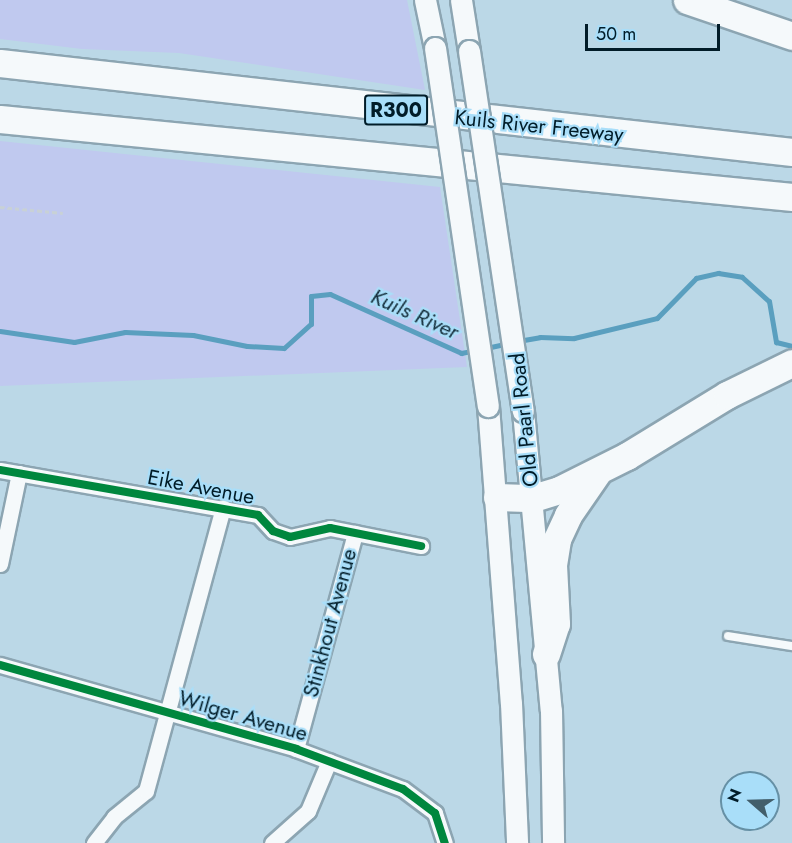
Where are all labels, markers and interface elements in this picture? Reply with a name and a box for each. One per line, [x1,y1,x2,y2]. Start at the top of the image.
scale bar [588,12,723,50]
text: 50 m [596,21,636,47]
road number: R300 [363,93,429,127]
street label: Kuils River Freeway [453,105,625,147]
water label: Kuils River [367,283,463,345]
street label: Old Paarl Road [504,352,544,488]
street label: Eike Avenue [145,464,257,510]
street label: Stinkhout Avenue [298,546,362,700]
street label: Wilger Avenue [176,686,310,746]
north arrow [720,771,780,831]
text: N [722,785,747,805]

